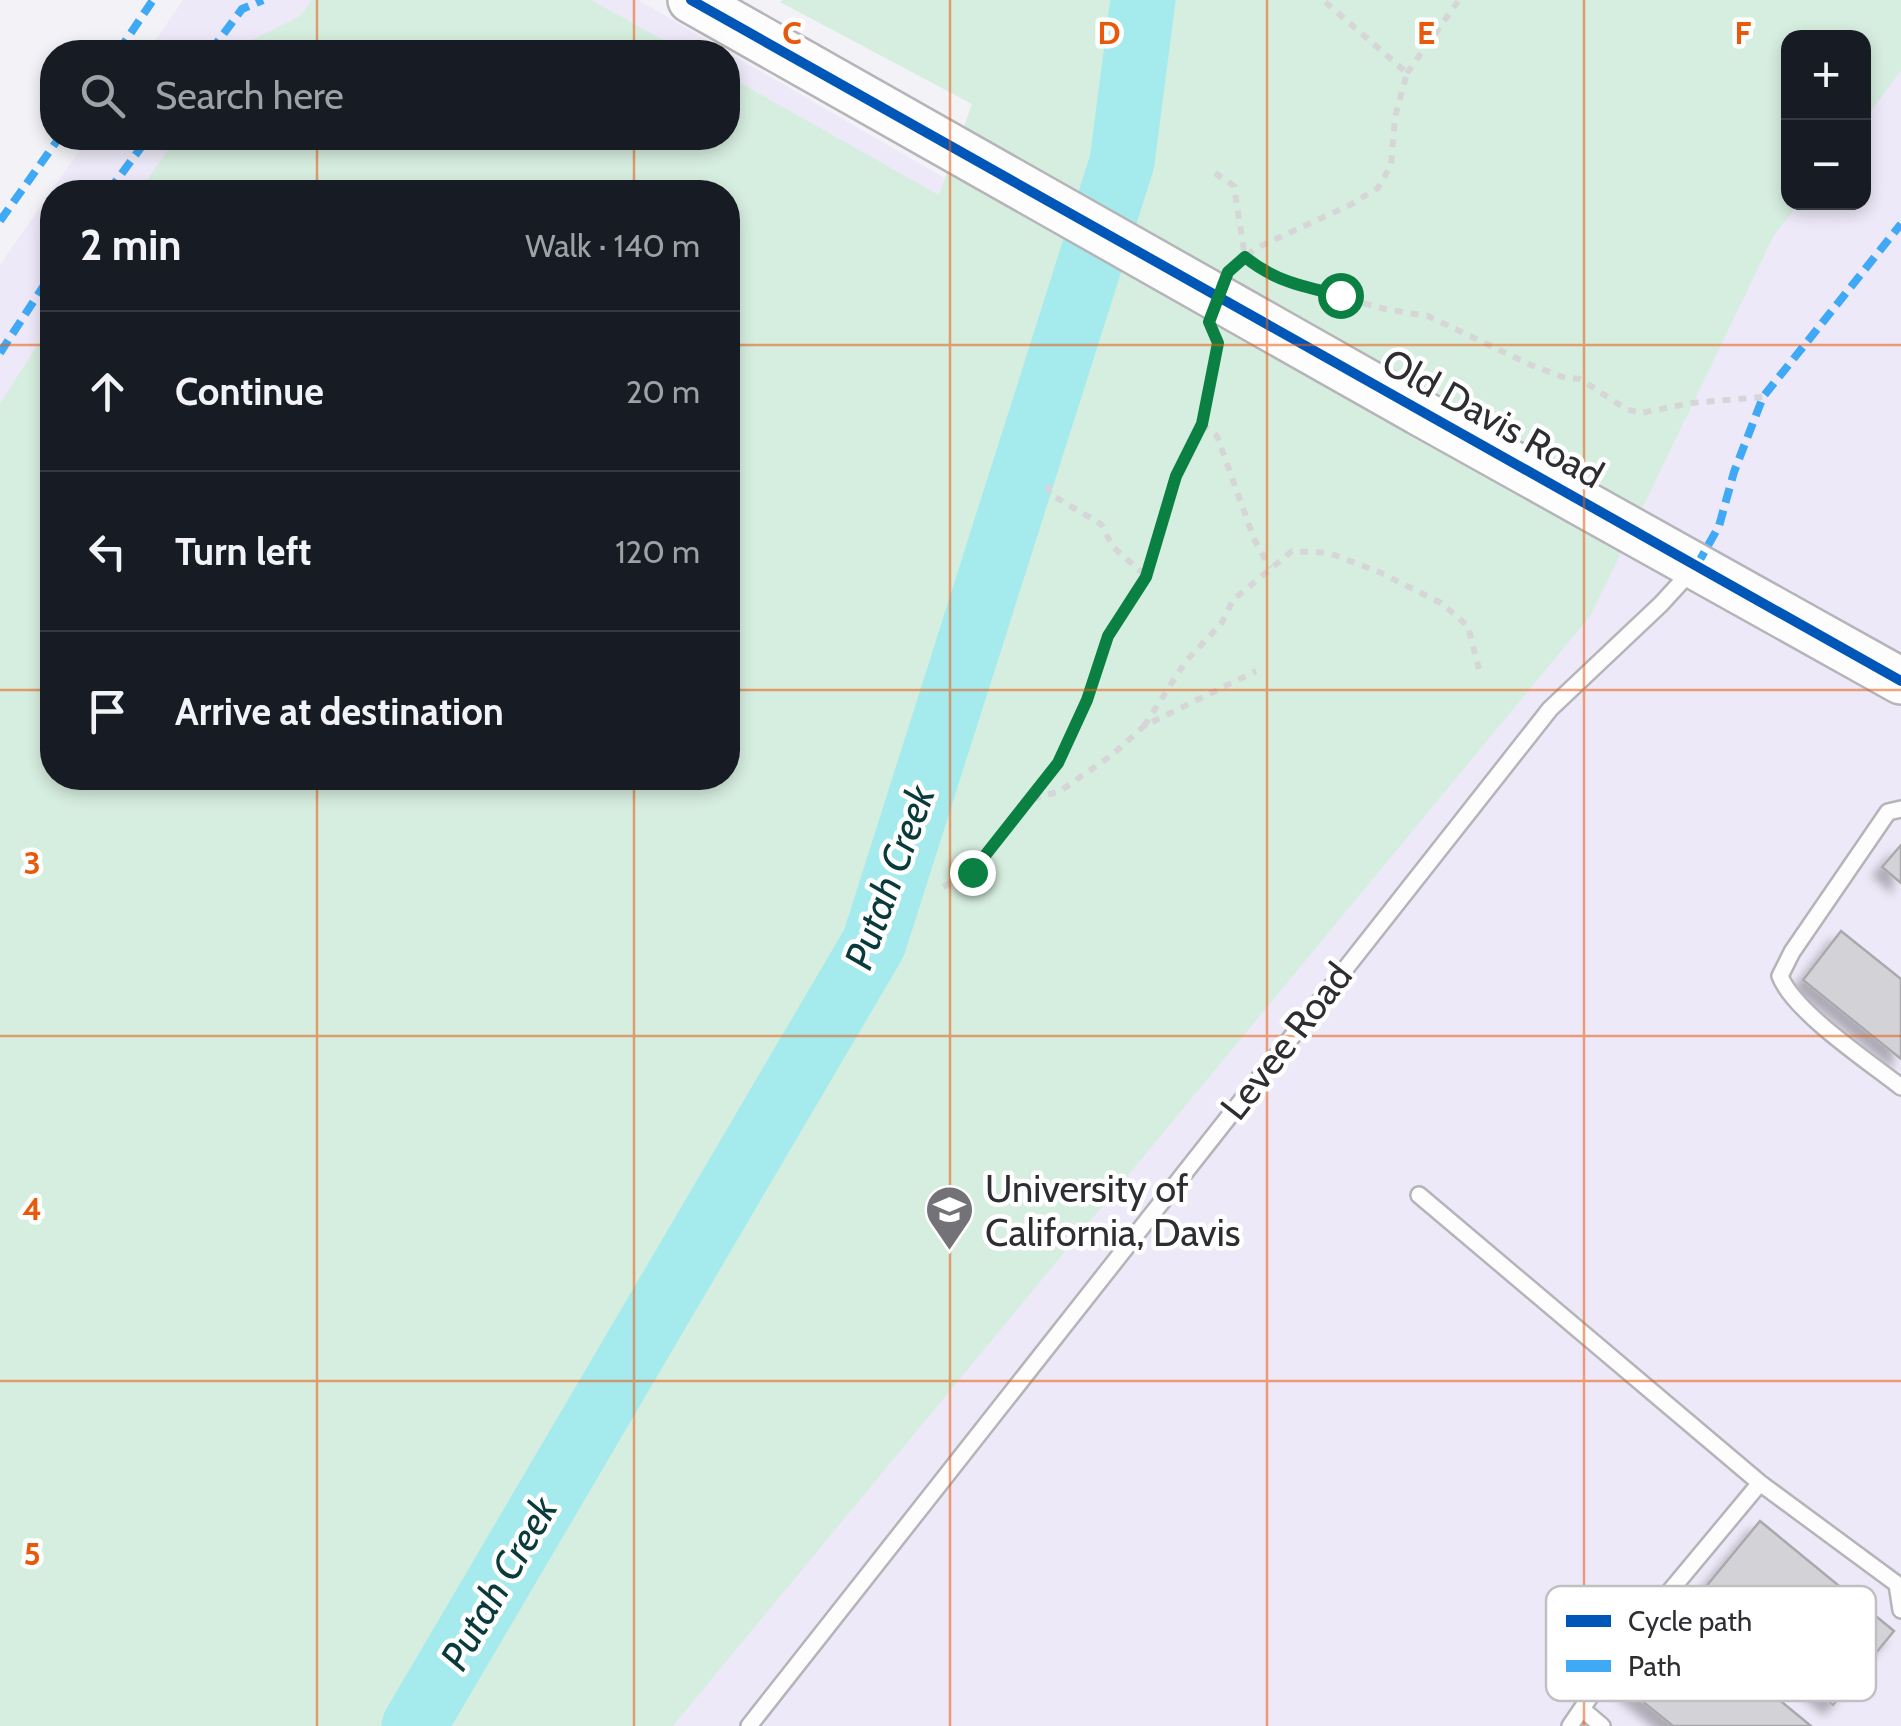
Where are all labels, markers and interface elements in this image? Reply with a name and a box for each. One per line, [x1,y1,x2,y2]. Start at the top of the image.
text: C [782,13,802,52]
text: D [1097,13,1121,52]
text: E [1417,13,1435,52]
text: F [1735,13,1752,52]
map controls [1781,30,1871,210]
button: + [1781,30,1871,120]
search box [40,40,740,150]
icon: search [75,68,130,123]
text: Search here [155,72,344,119]
button: − [1781,120,1871,210]
text: 2 min [80,219,181,271]
text: Walk · 140 m [525,226,700,265]
route start [1318,273,1364,319]
street label: Old Davis Road [1374,338,1612,498]
icon: ahead [80,364,135,419]
text: Continue [175,368,324,415]
text: 20 m [626,372,700,411]
icon: left [80,524,135,579]
text: Turn left [175,528,311,575]
text: 120 m [615,532,700,571]
icon: arrive [80,684,135,739]
text: Arrive at destination [175,688,504,735]
water label: Putah Creek [833,777,945,975]
text: 3 [23,843,41,882]
route end [950,850,996,896]
street label: Levee Road [1210,953,1362,1129]
place label: University of California, Davis [985,1165,1240,1256]
school or university icon: University of California, Davis [924,1184,976,1252]
text: 4 [22,1189,42,1228]
water label: Putah Creek [429,1486,568,1678]
text: 5 [23,1534,41,1573]
legend [1546,1586,1876,1701]
text: Cycle path [1628,1604,1752,1638]
text: Path [1628,1649,1681,1683]

